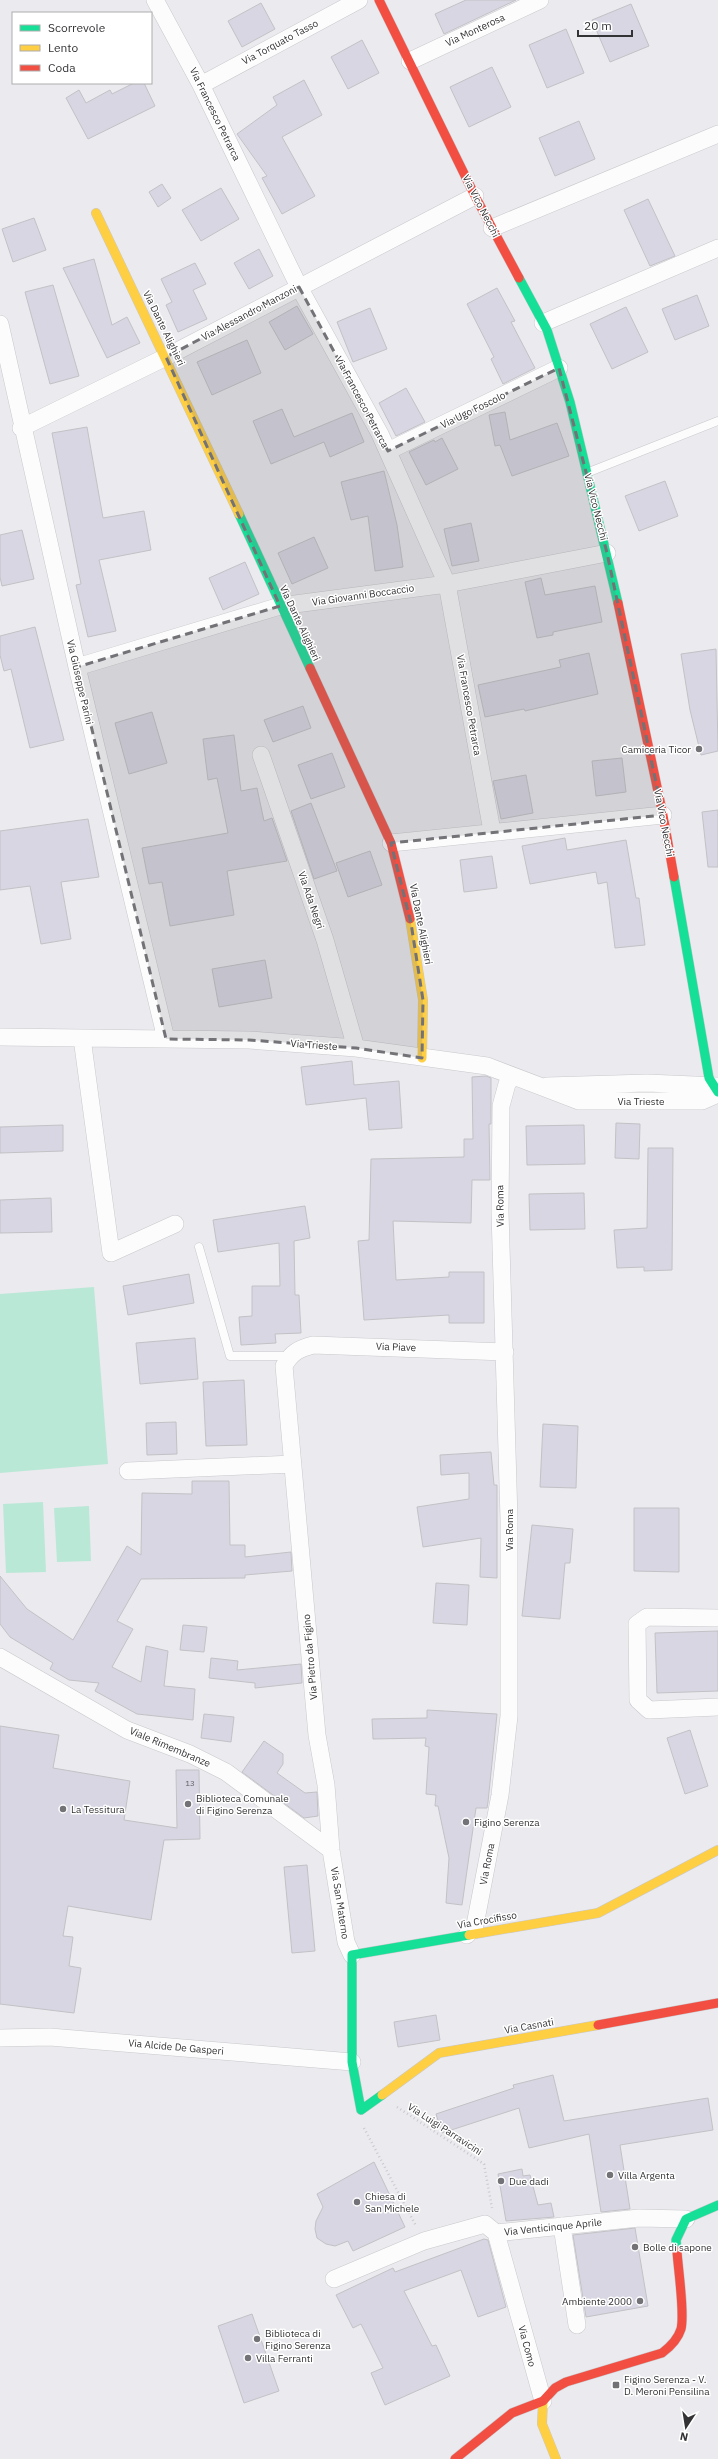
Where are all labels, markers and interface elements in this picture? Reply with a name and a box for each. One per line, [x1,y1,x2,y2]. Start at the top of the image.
street label: Via Monterosa [443,10,507,49]
legend [12,12,152,84]
scale bar [578,12,632,38]
street label: Via Torquato Tasso [240,16,321,68]
text: 20 m [584,18,612,33]
text: Scorrevole [48,20,106,35]
text: Lento [48,40,78,55]
text: Coda [48,60,76,75]
street label: Via Francesco Petrarca [187,65,244,163]
street label: Via Vico Necchi [460,173,502,239]
street label: Via Alessandro Manzoni [199,282,299,344]
street label: Via Dante Alighieri [140,288,188,368]
street label: Via Francesco Petrarca [332,354,392,451]
street label: Via Ugo Foscolo [438,388,508,431]
street label: Via Vico Necchi [581,472,611,542]
street label: Via Giovanni Boccaccio [311,581,415,609]
street label: Via Dante Alighieri [277,583,323,663]
street label: Via Giuseppe Parini [64,638,96,726]
street label: Via Francesco Petrarca [454,653,484,757]
place label: Camiceria Ticor [621,743,691,756]
marker: Camiceria Ticor [694,744,704,754]
street label: Via Vico Necchi [651,788,677,858]
street label: Via Ada Negri [295,869,327,931]
street label: Via Dante Alighieri [407,882,435,966]
street label: Via Trieste [290,1037,338,1053]
street label: Via Trieste [618,1095,665,1108]
street label: Via Roma [493,1184,507,1227]
street label: Via Piave [376,1340,417,1354]
street label: Via Roma [503,1508,516,1551]
street label: Via Pietro da Figino [300,1613,320,1700]
street label: Viale Rimembranze [127,1724,213,1770]
house number: 13 [185,1778,195,1788]
place label: Biblioteca Comunale di Figino Serenza [196,1792,289,1817]
marker: Biblioteca Comunale di Figino Serenza [183,1799,193,1809]
place label: La Tessitura [71,1803,125,1816]
marker: La Tessitura [58,1804,68,1814]
place label: Figino Serenza [474,1816,540,1829]
marker: Figino Serenza [461,1817,471,1827]
street label: Via Roma [477,1841,498,1886]
street label: Via San Materno [328,1866,352,1940]
street label: Via Crocifisso [456,1908,518,1932]
street label: Via Casnati [503,2015,555,2037]
street label: Via Alcide De Gasperi [128,2036,224,2058]
street label: Via Luigi Parravicini [405,2100,485,2158]
place label: Villa Argenta [618,2169,675,2182]
marker: Villa Argenta [605,2170,615,2180]
place label: Due dadi [509,2175,549,2188]
marker: Due dadi [496,2176,506,2186]
place label: Chiesa di San Michele [365,2190,420,2215]
marker: Chiesa di San Michele [352,2197,362,2207]
street label: Via Venticinque Aprile [503,2215,603,2239]
place label: Bolle di sapone [643,2241,712,2254]
marker: Bolle di sapone [630,2242,640,2252]
place label: Ambiente 2000 [562,2295,632,2308]
marker: Ambiente 2000 [635,2296,645,2306]
street label: Via Como [515,2324,539,2369]
place label: Biblioteca di Figino Serenza [265,2327,331,2352]
marker: Biblioteca di Figino Serenza [252,2334,262,2344]
place label: Villa Ferranti [256,2352,313,2365]
marker: Villa Ferranti [243,2353,253,2363]
place label: Figino Serenza - V. D. Meroni Pensilina [624,2373,710,2398]
marker: Figino Serenza - V. D. Meroni Pensilina [611,2380,621,2390]
north arrow [666,2407,706,2447]
text: N [679,2429,689,2444]

